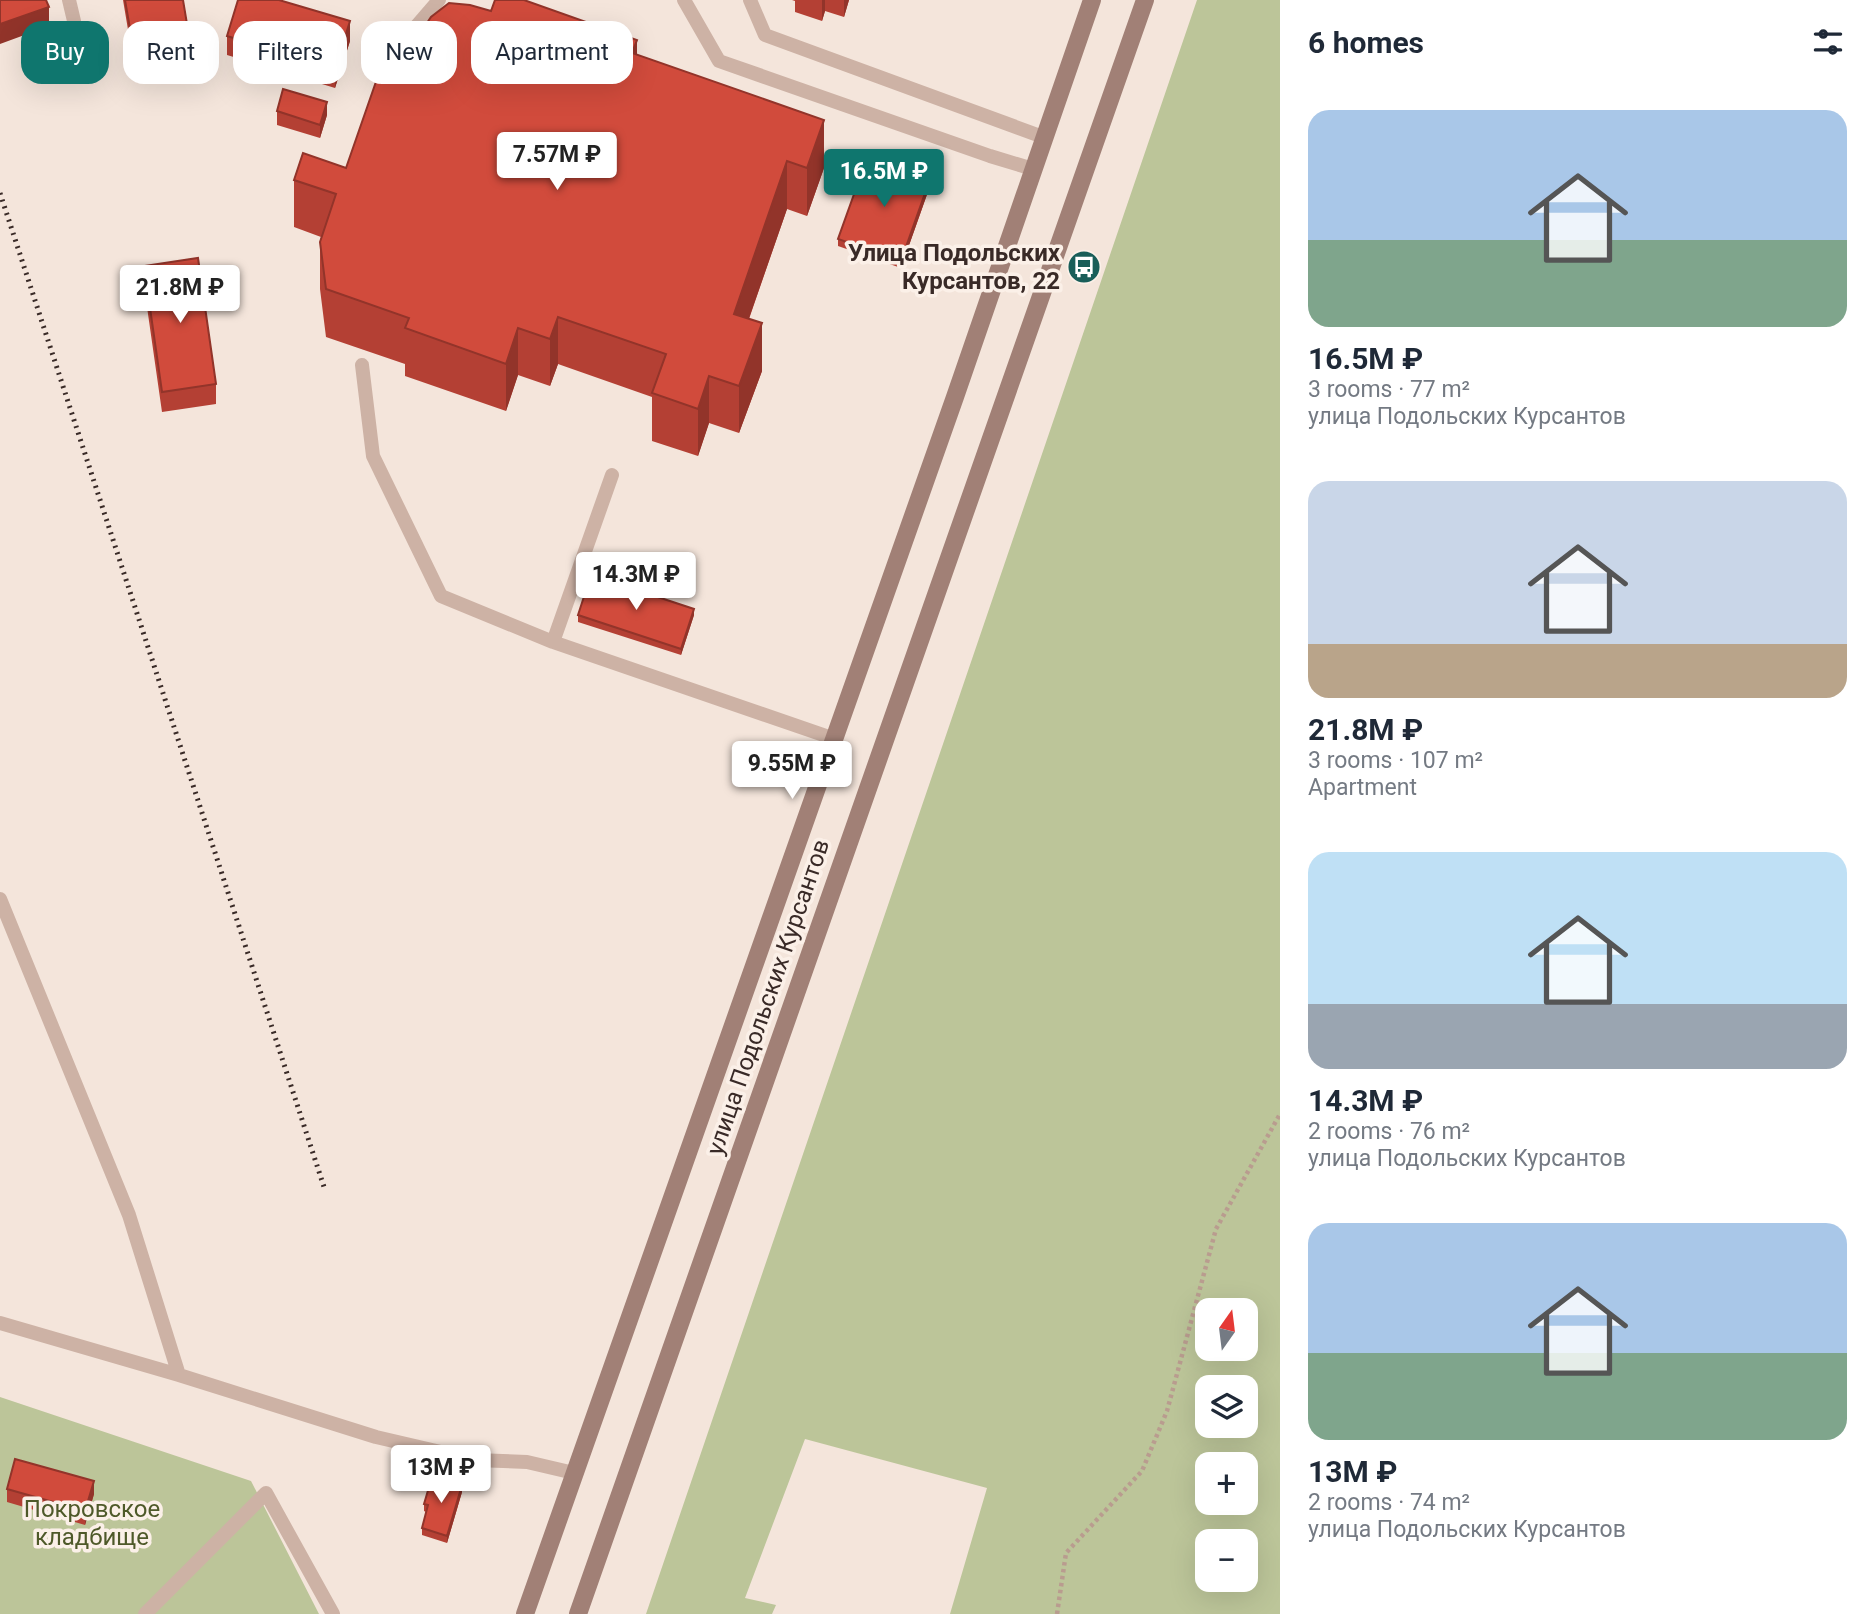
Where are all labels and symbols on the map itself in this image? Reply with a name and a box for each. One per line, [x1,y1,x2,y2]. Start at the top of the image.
pin: 7.57M ₽ [492,132,622,192]
pin: 16.5M ₽ [819,150,949,209]
place label: Улица Подольских Курсантов, 22 [848,239,1061,295]
bus stop icon: Улица Подольских Курсантов, 22 [1065,248,1103,286]
pin: 21.8M ₽ [115,266,245,325]
pin: 14.3M ₽ [571,552,701,612]
pin: 9.55M ₽ [727,742,857,801]
street label: улица Подольских Курсантов [701,836,835,1158]
north arrow [1195,1298,1258,1362]
pin: 13M ₽ [392,1446,490,1505]
park label: Покровское кладбище [24,1495,160,1551]

